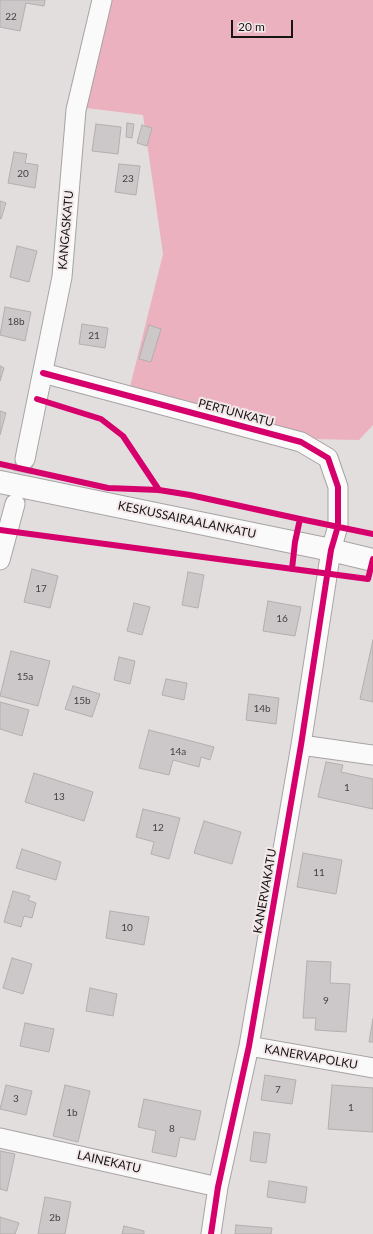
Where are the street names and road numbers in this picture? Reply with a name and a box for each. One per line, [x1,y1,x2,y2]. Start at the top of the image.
street label: KANGASKATU [55,190,77,270]
street label: PERTUNKATU [197,396,275,430]
street label: KESKUSSAIRAALANKATU [117,498,257,542]
street label: KANERVAKATU [250,847,280,935]
street label: KANERVAPOLKU [263,1042,359,1072]
street label: LAINEKATU [76,1148,142,1176]

